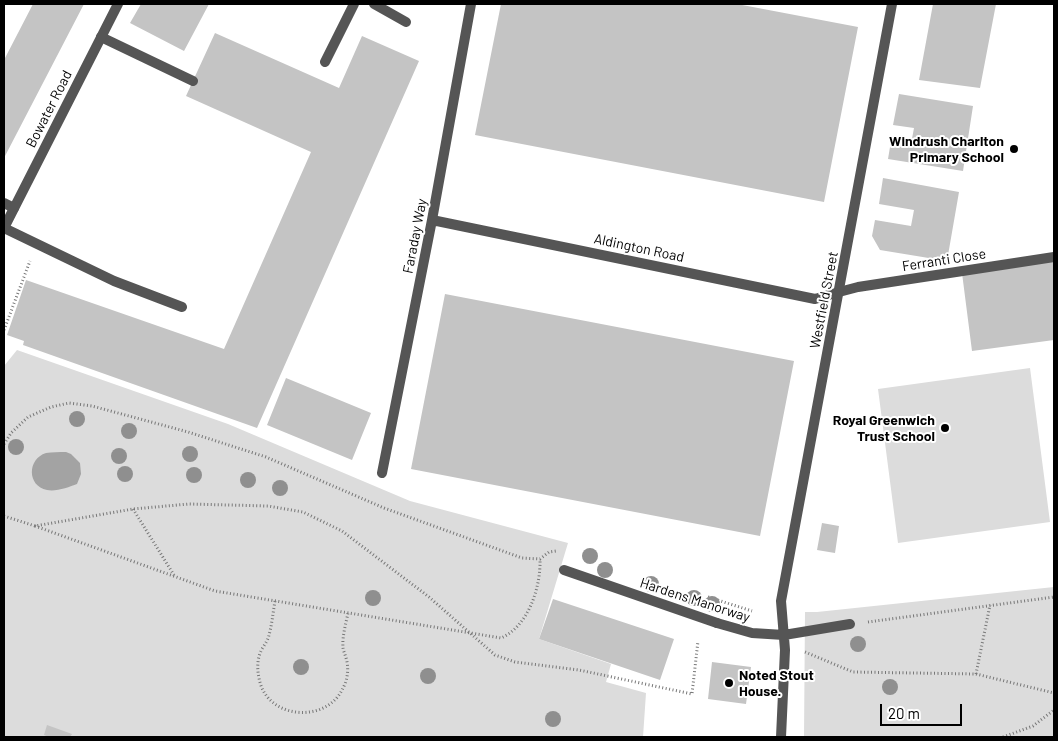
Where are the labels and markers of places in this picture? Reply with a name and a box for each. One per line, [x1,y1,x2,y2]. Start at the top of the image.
place label: Windrush Charlton Primary School [889,133,1004,166]
marker: Windrush Charlton Primary School [1008,143,1020,155]
place label: Royal Greenwich Trust School [833,412,935,444]
marker: Royal Greenwich Trust School [939,422,951,434]
place label: Noted Stout House. [739,667,814,700]
marker: Noted Stout House. [723,677,735,689]

